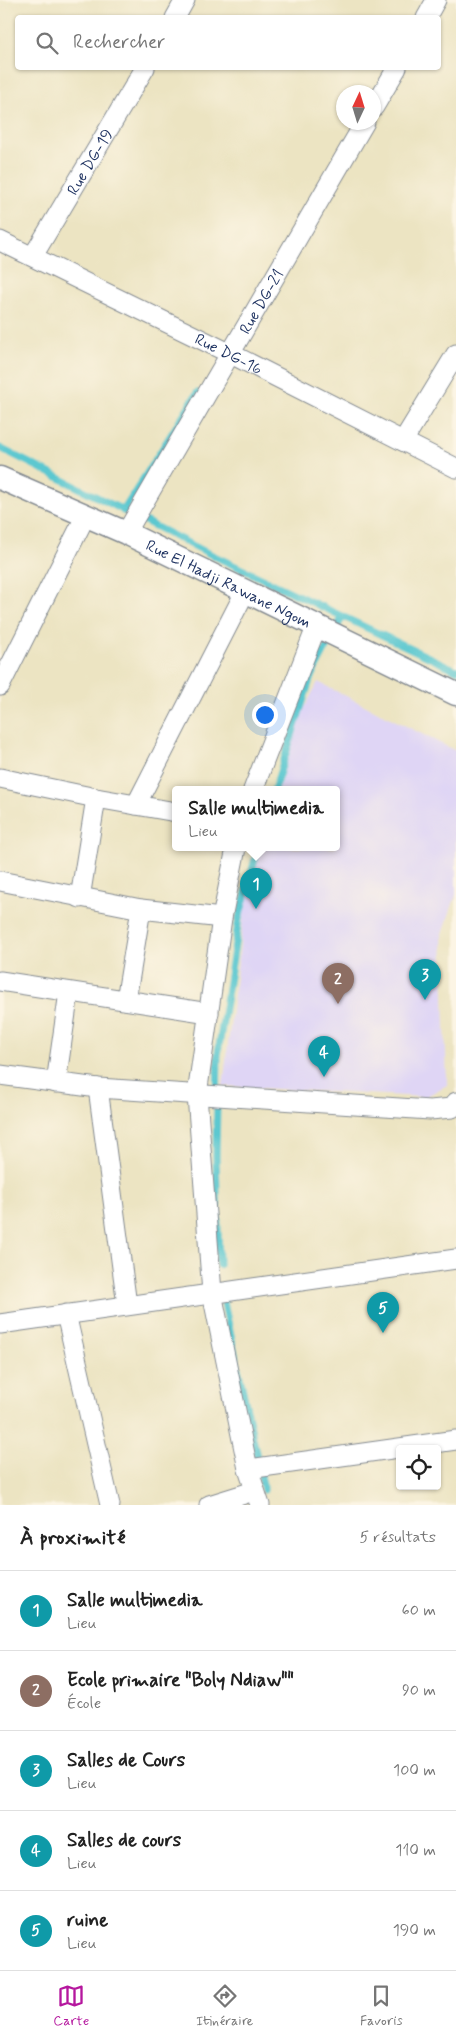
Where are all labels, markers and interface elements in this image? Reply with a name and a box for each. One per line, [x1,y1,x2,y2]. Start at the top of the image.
search box [15,15,441,70]
icon: search [33,29,61,57]
text: Rechercher [73,30,165,55]
north arrow [336,85,381,130]
street label: Rue DG-19 [63,125,118,199]
street label: Rue DG-21 [235,266,289,338]
street label: Rue DG-16 [191,329,266,380]
street label: Rue El Hadji Rawane Ngom [142,535,314,634]
your location [252,702,278,728]
popup [172,786,340,851]
text: Salle multimedia [188,796,324,821]
text: Lieu [188,821,218,842]
pin: 1 [240,868,272,909]
pin: 3 [409,959,441,1000]
pin: 2 [322,963,354,1004]
pin: 4 [308,1036,340,1077]
pin: 5 [367,1292,399,1333]
map controls [396,1445,441,1490]
button: locate [396,1445,441,1490]
text: À proximité [20,1524,126,1552]
text: 5 résultats [359,1527,436,1548]
text: Salle multimedia [67,1588,202,1613]
text: 1 [32,1600,40,1621]
text: 60 m [402,1600,436,1621]
text: Lieu [67,1613,97,1634]
text: Ecole primaire "Boly Ndiaw"" [67,1668,294,1693]
text: 2 [32,1680,40,1701]
text: 90 m [402,1680,436,1701]
text: École [67,1693,101,1714]
text: Salles de Cours [67,1748,185,1773]
text: 3 [32,1760,40,1781]
text: 100 m [393,1760,436,1781]
text: Lieu [67,1773,97,1794]
text: Salles de cours [67,1828,181,1853]
text: 4 [31,1840,41,1861]
text: 110 m [395,1840,436,1861]
text: Lieu [67,1853,97,1874]
text: ruine [67,1908,108,1933]
text: 5 [31,1920,41,1941]
text: 190 m [393,1920,436,1941]
text: Lieu [67,1933,97,1954]
tab: Carte [53,1982,89,2030]
tab: Itinéraire [196,1982,253,2030]
tab: Favoris [360,1982,403,2030]

